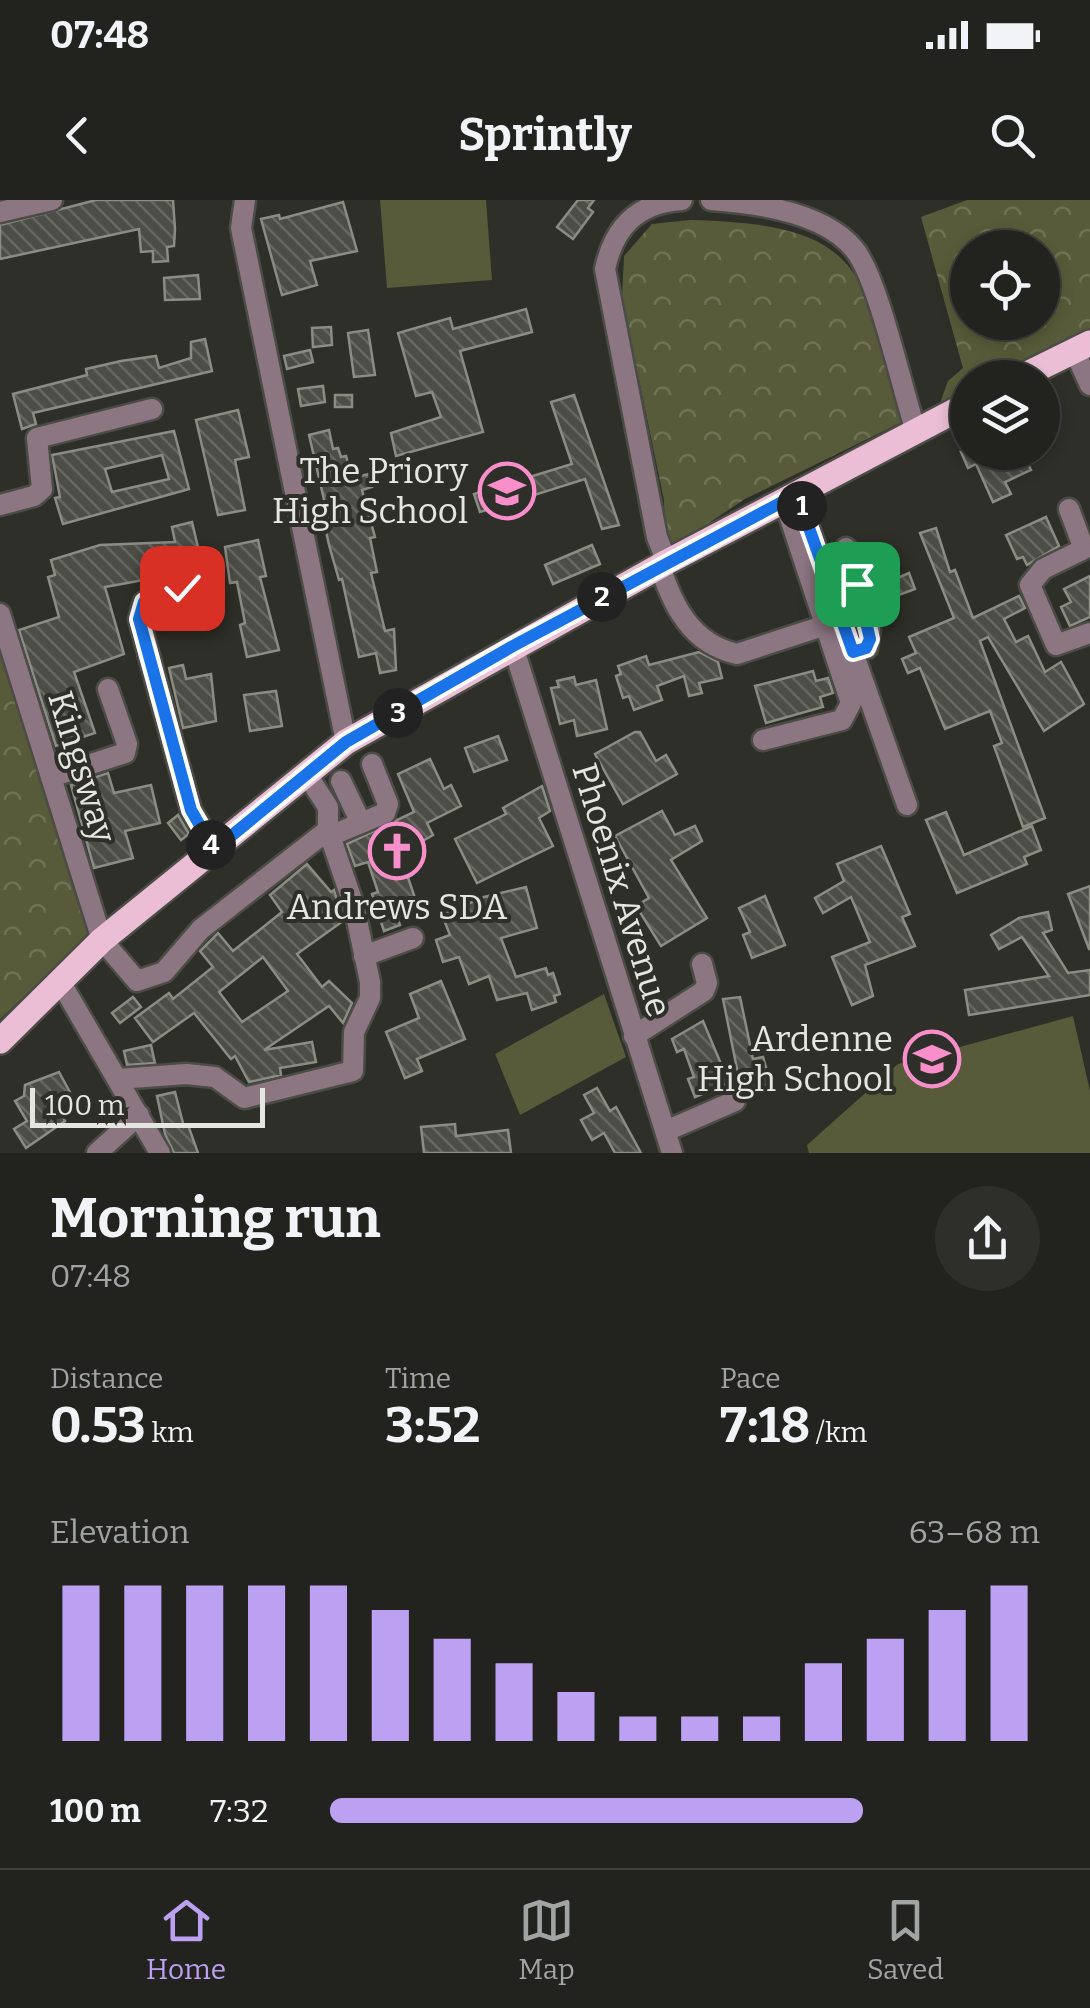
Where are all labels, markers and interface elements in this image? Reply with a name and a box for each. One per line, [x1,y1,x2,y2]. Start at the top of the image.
text: 07:48 [50,12,149,58]
icon: back [50,108,105,163]
text: Sprintly [458,108,632,162]
icon: search [985,108,1040,163]
map controls [950,230,1060,470]
button: locate [950,230,1060,340]
button: layers [950,360,1060,470]
place label: The Priory High School [272,450,468,532]
school or university icon: The Priory High School [477,461,537,521]
pin: 1 [777,481,827,531]
text: 1 [796,489,808,522]
pin [815,542,900,627]
pin [140,546,225,631]
icon: arrive [830,557,885,612]
icon: check [155,561,210,616]
pin: 2 [577,572,627,622]
text: 2 [594,580,610,613]
street label: Kingsway [39,686,125,848]
pin: 3 [373,688,423,738]
text: 3 [390,696,406,729]
street label: Phoenix Avenue [564,758,680,1022]
pin: 4 [186,820,236,870]
church icon: Andrews SDA [367,821,427,881]
text: 4 [202,828,220,861]
place label: Andrews SDA [287,886,507,928]
place label: Ardenne High School [697,1018,893,1100]
school or university icon: Ardenne High School [902,1029,962,1089]
scale bar [30,1083,265,1128]
text: 100 m [45,1089,125,1122]
text: Morning run [50,1186,381,1252]
button: share [935,1186,1040,1291]
text: 07:48 [50,1257,131,1295]
text: Distance [50,1362,163,1395]
text: Time [385,1362,451,1395]
text: Pace [720,1362,780,1395]
text: 0.53 [50,1395,146,1455]
text: 3:52 [385,1395,480,1455]
text: 7:18 [720,1395,810,1455]
text: km [146,1416,194,1449]
text: /km [810,1416,867,1449]
text: Elevation [50,1513,190,1551]
text: 63–68 m [909,1513,1040,1551]
text: 100 m [50,1792,141,1830]
text: 7:32 [210,1792,268,1830]
tab: Home [146,1893,226,1986]
tab: Map [518,1893,575,1986]
tab: Saved [867,1893,944,1986]

